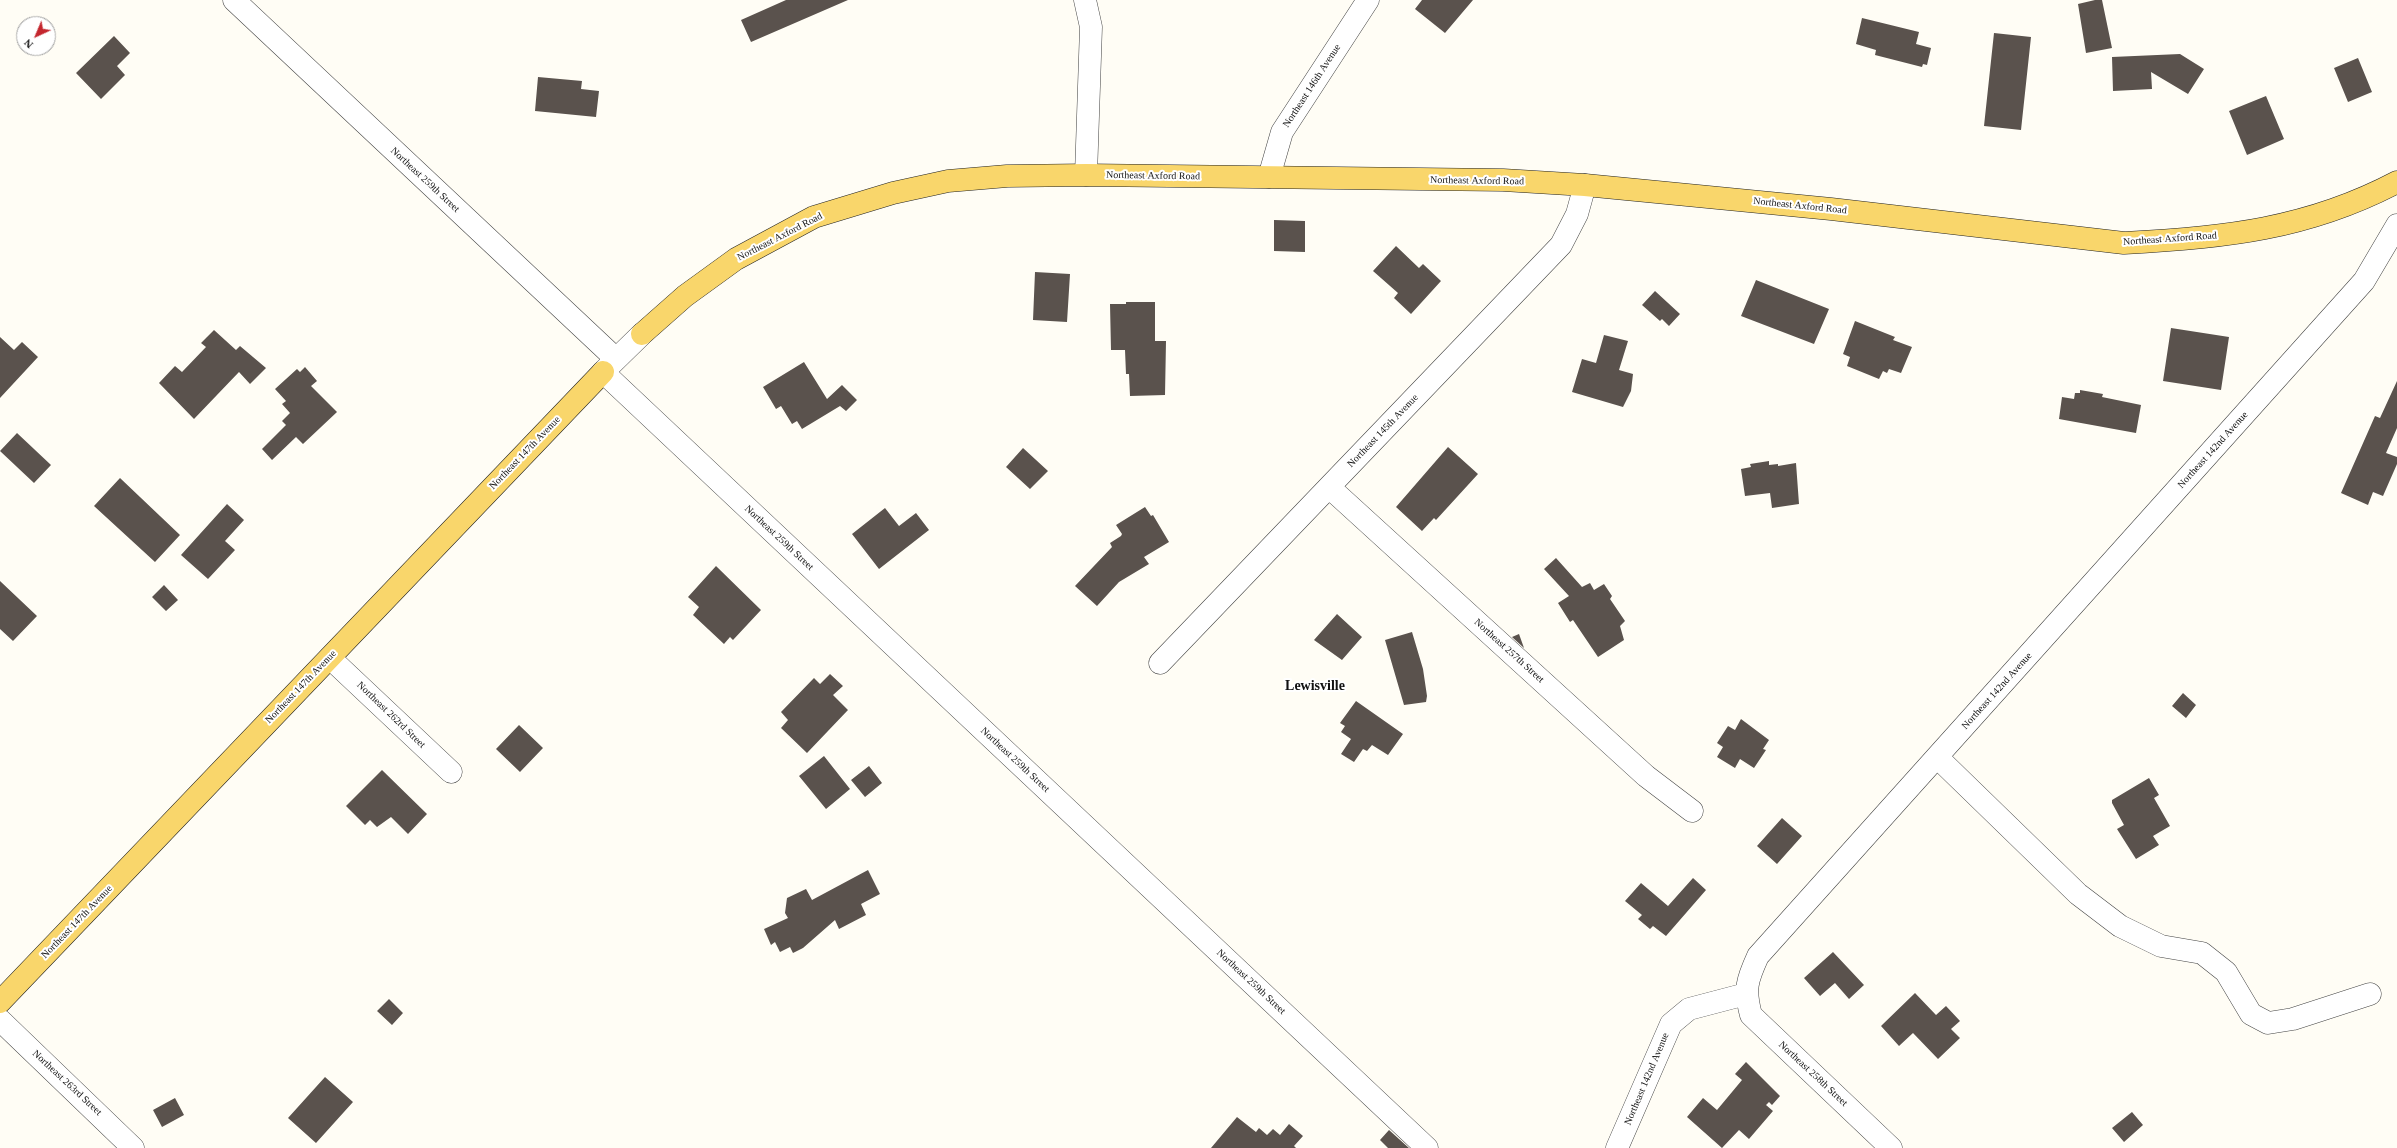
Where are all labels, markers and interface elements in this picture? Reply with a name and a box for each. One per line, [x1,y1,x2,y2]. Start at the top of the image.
north arrow [16,16,56,56]
text: N [21,37,35,51]
street label: Northeast 146th Avenue [1281,42,1343,130]
street label: Northeast 259th Street [388,145,462,215]
street label: Northeast Axford Road [1106,169,1200,183]
street label: Northeast Axford Road [1430,174,1524,188]
street label: Northeast Axford Road [1753,195,1847,217]
street label: Northeast Axford Road [735,210,825,264]
street label: Northeast Axford Road [2123,230,2217,248]
street label: Northeast 145th Avenue [1345,392,1421,470]
street label: Northeast 142nd Avenue [2175,409,2251,491]
street label: Northeast 147th Avenue [487,414,563,492]
street label: Northeast 259th Street [742,503,816,573]
street label: Northeast 257th Street [1472,616,1546,686]
street label: Northeast 147th Avenue [263,648,339,726]
street label: Northeast 142nd Avenue [1959,650,2035,732]
district label: Lewisville [1285,678,1345,694]
street label: Northeast 262rd Street [354,679,428,751]
street label: Northeast 259th Street [978,725,1052,795]
street label: Northeast 147th Avenue [39,883,115,961]
street label: Northeast 259th Street [1214,947,1288,1017]
street label: Northeast 142nd Avenue [1622,1031,1672,1127]
street label: Northeast 258th Street [1776,1039,1850,1109]
street label: Northeast 263rd Street [30,1048,104,1118]

